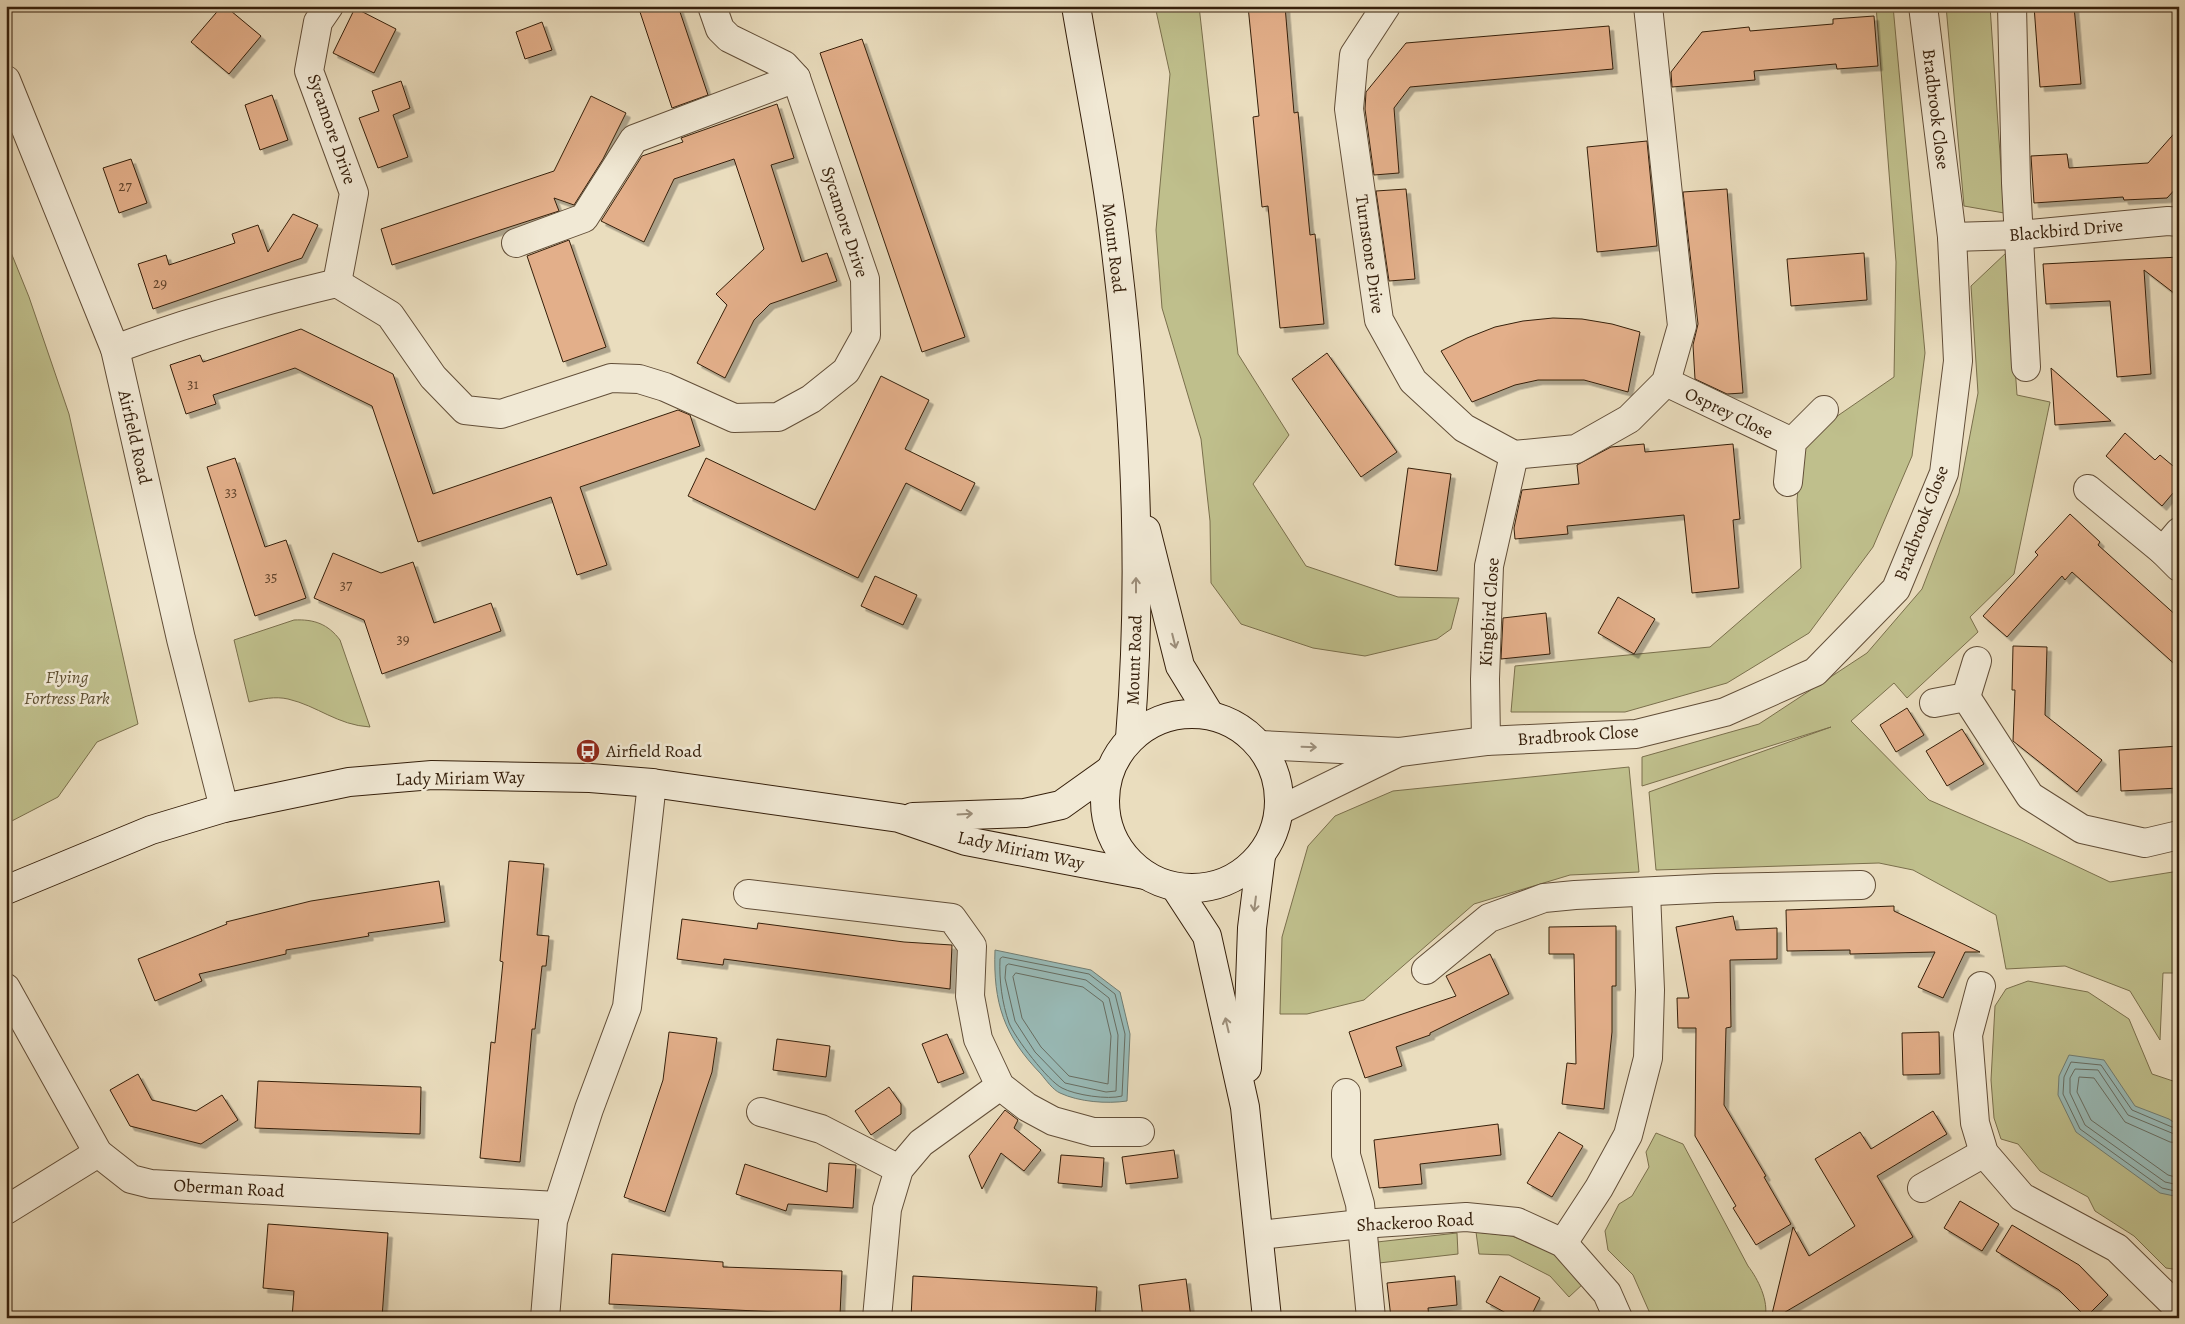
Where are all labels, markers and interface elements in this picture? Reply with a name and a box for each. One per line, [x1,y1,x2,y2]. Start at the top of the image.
street label: Bradbrook Close [1917,47,1955,171]
street label: Sycamore Drive [302,71,362,187]
street label: Sycamore Drive [816,163,874,281]
house number: 27 [118,176,132,196]
street label: Turnstone Drive [1350,193,1390,315]
street label: Mount Road [1097,202,1131,295]
street label: Blackbird Drive [2008,213,2124,247]
house number: 29 [153,273,167,293]
house number: 31 [187,374,199,394]
street label: Osprey Close [1681,381,1777,445]
street label: Airfield Road [112,387,158,487]
street label: Bradbrook Close [1888,462,1954,584]
house number: 33 [225,482,237,502]
street label: Kingbird Close [1473,557,1505,667]
house number: 35 [265,567,277,587]
house number: 37 [340,575,353,595]
one-way arrow [1131,577,1141,594]
street label: Mount Road [1120,614,1148,706]
house number: 39 [396,629,410,649]
one-way arrow [1170,632,1179,648]
park label: Flying Fortress Park [24,665,110,710]
street label: Bradbrook Close [1517,719,1639,751]
bus stop icon: Airfield Road [575,738,601,764]
place label: Airfield Road [605,739,702,763]
one-way arrow [1300,742,1317,752]
street label: Lady Miriam Way [395,765,526,791]
one-way arrow [957,810,973,819]
street label: Lady Miriam Way [955,825,1088,875]
one-way arrow [1250,896,1260,912]
one-way arrow [1222,1018,1231,1034]
street label: Oberman Road [173,1173,285,1203]
street label: Shackeroo Road [1356,1207,1475,1237]

